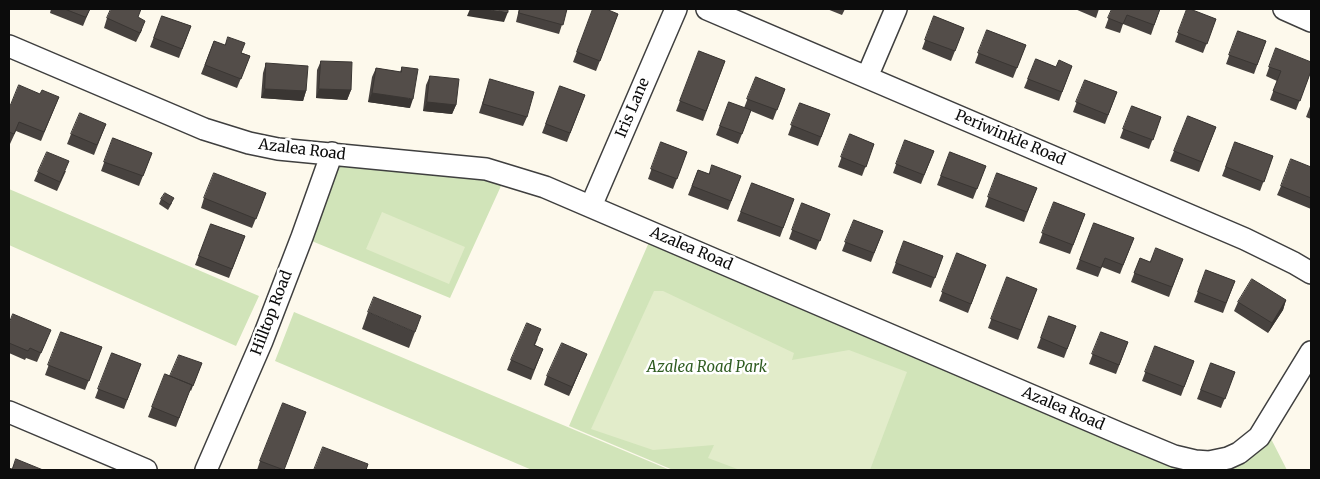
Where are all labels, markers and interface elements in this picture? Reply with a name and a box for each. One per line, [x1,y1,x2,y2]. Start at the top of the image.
street label: Iris Lane [612,75,654,141]
street label: Periwinkle Road [952,107,1068,169]
street label: Azalea Road [257,136,347,164]
street label: Azalea Road [647,224,735,274]
street label: Hilltop Road [248,268,296,358]
park label: Azalea Road Park [647,359,767,377]
street label: Azalea Road [1019,384,1107,434]

